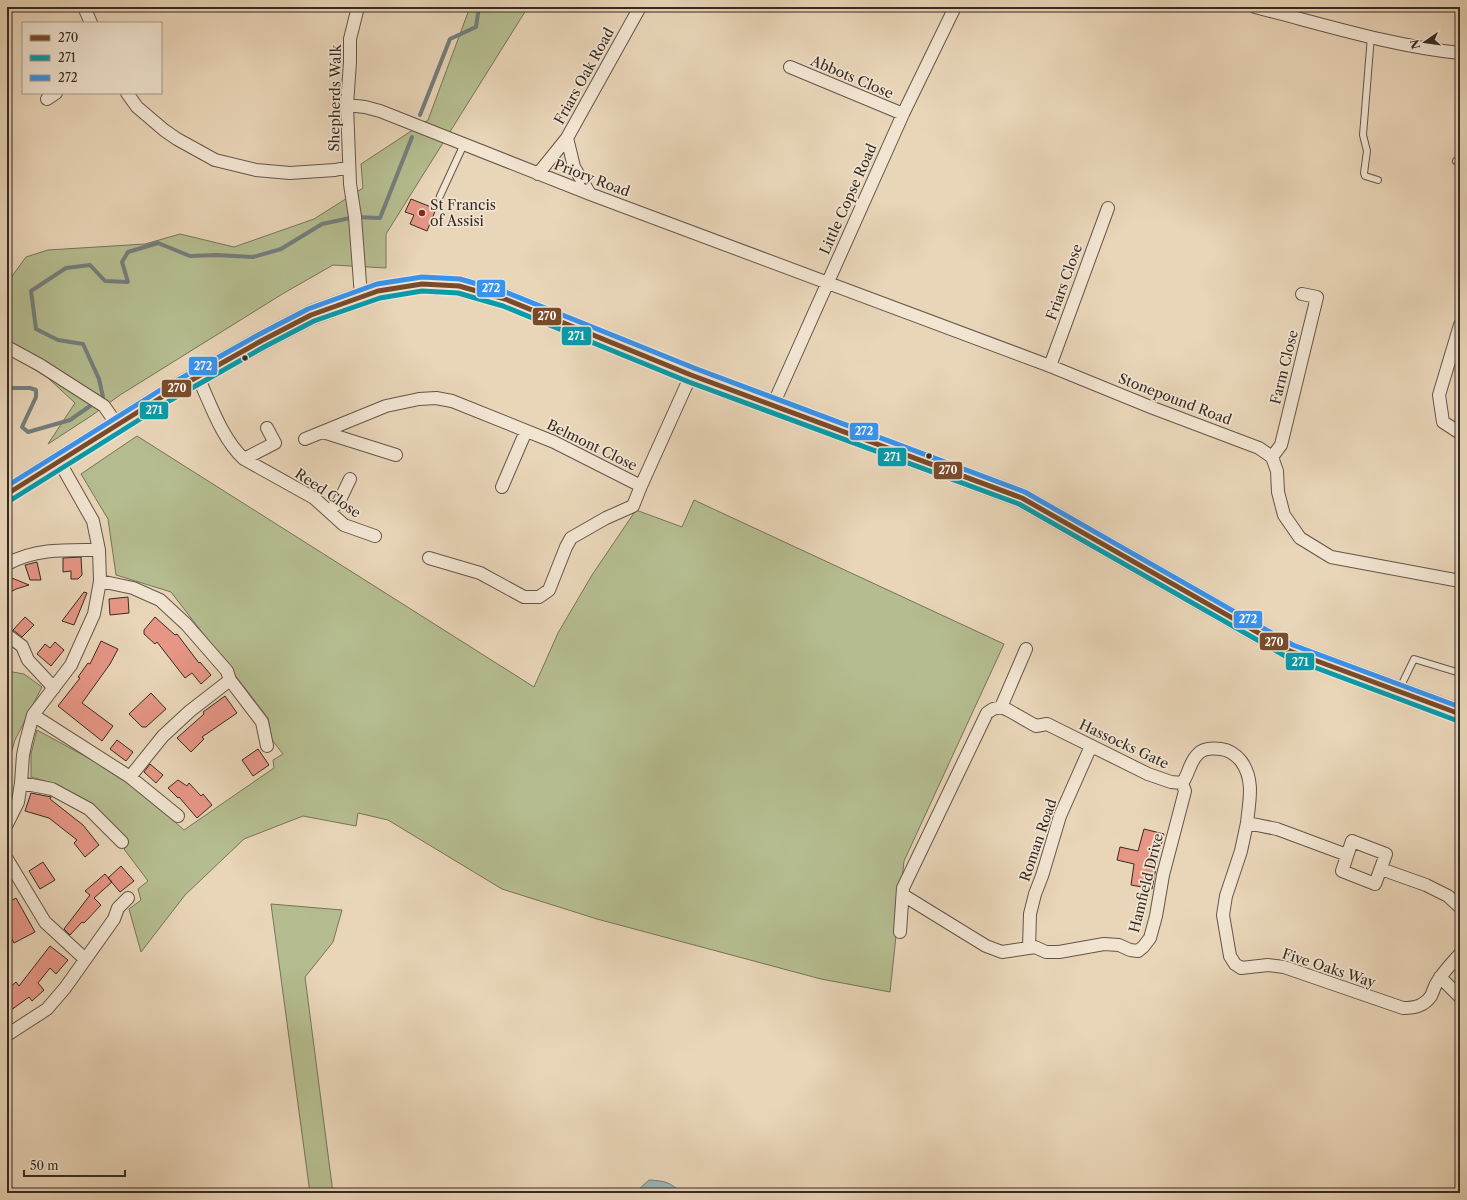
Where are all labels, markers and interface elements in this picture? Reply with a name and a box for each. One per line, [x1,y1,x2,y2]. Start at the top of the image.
legend [22,22,162,94]
north arrow [1405,22,1445,62]
street label: Friars Oak Road [550,24,618,127]
text: 270 [58,30,78,45]
text: N [1407,38,1423,50]
street label: Shepherds Walk [325,43,345,152]
text: 271 [58,50,76,65]
street label: Abbots Close [807,51,896,103]
text: 272 [58,70,78,85]
street label: Little Copse Road [816,140,881,257]
street label: Priory Road [552,155,633,201]
place label: St Francis of Assisi [430,196,496,230]
marker: St Francis of Assisi [417,208,427,218]
street label: Friars Close [1042,241,1086,323]
line badge: 272 [476,279,506,298]
text: 272 [482,281,501,295]
line badge: 270 [532,307,562,326]
text: 270 [537,309,557,323]
line badge: 271 [561,326,592,346]
street label: Farm Close [1266,328,1302,406]
text: 271 [567,329,585,343]
unlabelled marker [240,353,250,363]
line badge: 272 [188,356,218,376]
text: 272 [194,359,213,373]
street label: Stonepound Road [1116,369,1235,429]
line badge: 270 [161,379,192,398]
text: 270 [167,381,187,395]
line badge: 271 [139,401,169,420]
text: 271 [145,403,163,417]
street label: Belmont Close [544,415,640,475]
line badge: 272 [849,422,879,441]
text: 272 [855,424,874,438]
line badge: 271 [877,447,907,467]
text: 271 [883,450,901,464]
unlabelled marker [924,451,934,461]
line badge: 270 [933,461,963,480]
text: 270 [938,463,958,477]
street label: Reed Close [292,464,364,522]
line badge: 272 [1233,610,1263,629]
text: 272 [1239,612,1258,626]
line badge: 270 [1259,632,1289,651]
text: 270 [1264,635,1284,649]
line badge: 271 [1285,652,1315,671]
text: 271 [1291,655,1309,669]
street label: Hassocks Gate [1076,715,1172,773]
street label: Roman Road [1015,796,1061,884]
street label: Hamfield Drive [1125,831,1167,935]
street label: Five Oaks Way [1280,944,1378,992]
scale bar [24,1152,125,1178]
text: 50 m [30,1158,59,1173]

